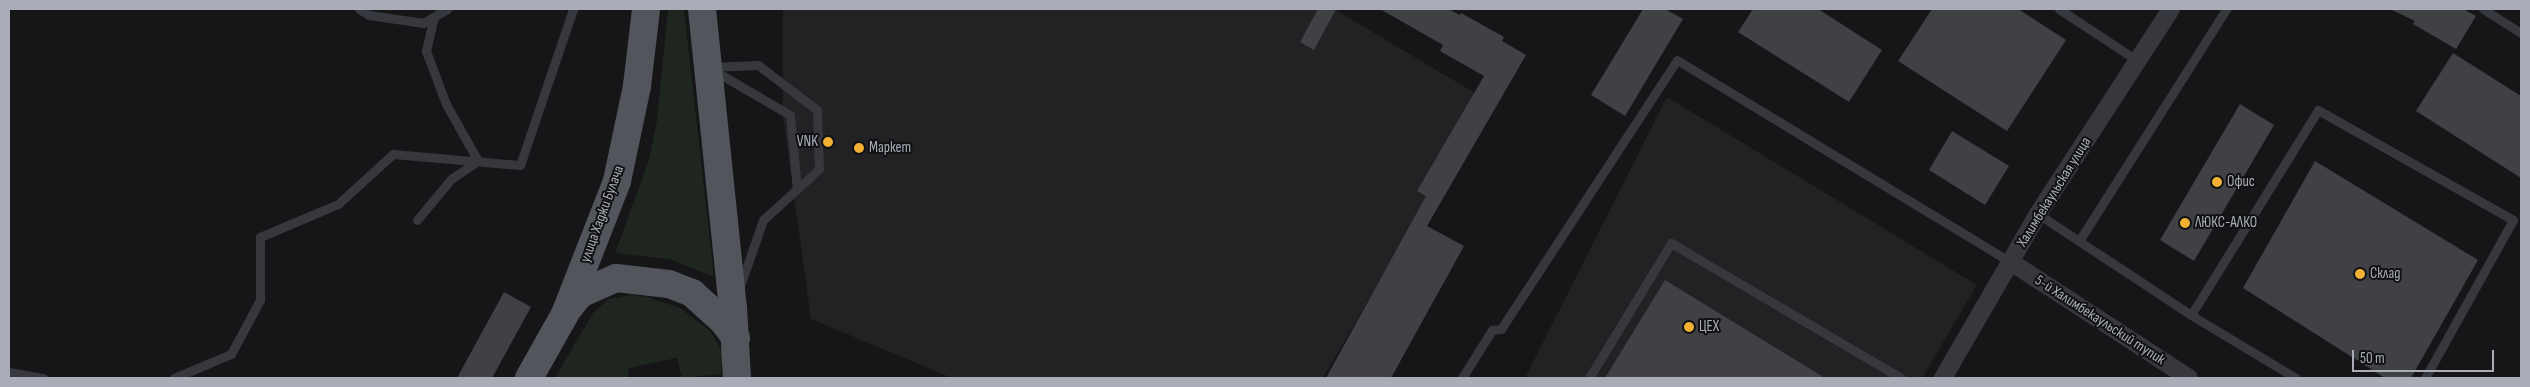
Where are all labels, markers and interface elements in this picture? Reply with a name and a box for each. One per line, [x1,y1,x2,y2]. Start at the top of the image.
place label: VNK [797,133,818,151]
street label: Халимбекаульская улица [2013,134,2095,250]
marker: VNK [822,136,834,148]
place label: Маркет [869,139,911,157]
marker: Маркет [853,142,865,154]
street label: улица Хаджи Булача [576,163,628,265]
place label: Офис [2227,173,2255,191]
marker: Офис [2211,176,2223,188]
place label: ЛЮКС-АЛКО [2195,214,2257,232]
marker: ЛЮКС-АЛКО [2179,217,2191,229]
place label: Склад [2370,265,2401,283]
marker: Склад [2354,268,2366,280]
street label: 5-й Халимбекаульский тупик [2032,271,2168,369]
place label: ЦЕХ [1699,318,1719,336]
marker: ЦЕХ [1683,321,1695,333]
scale bar [2355,340,2498,372]
text: 50 m [2360,349,2385,368]

